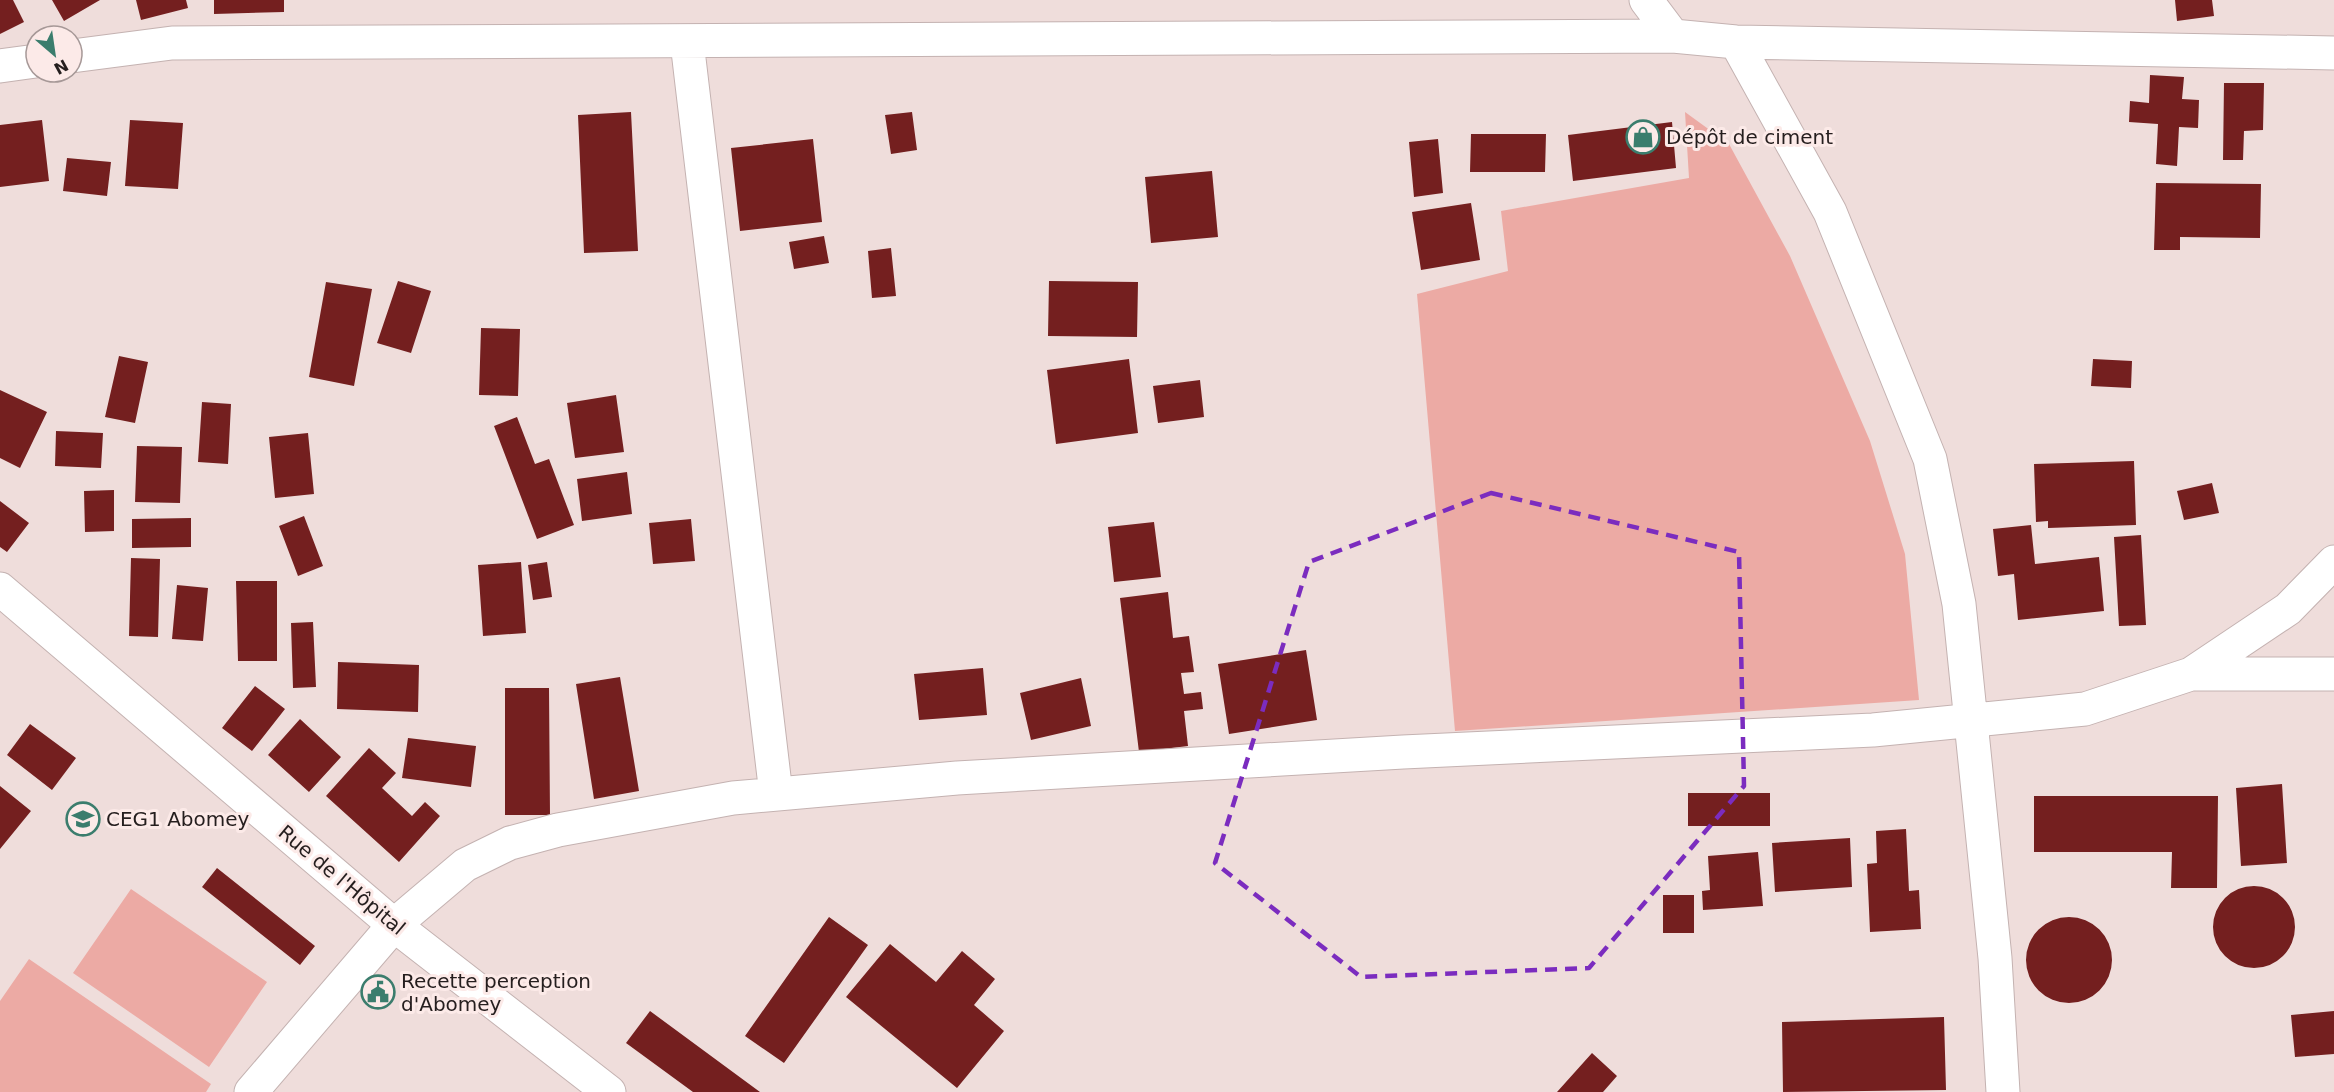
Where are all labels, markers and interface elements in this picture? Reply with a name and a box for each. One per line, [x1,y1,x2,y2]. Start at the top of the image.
north arrow [24,24,84,84]
text: N [51,55,71,78]
shop icon: Dépôt de ciment [1625,119,1661,155]
place label: Dépôt de ciment [1666,125,1833,149]
school or university icon: CEG1 Abomey [65,801,101,837]
place label: CEG1 Abomey [106,807,250,831]
street label: Rue de l'Hôpital [274,820,410,940]
place label: Recette perception d'Abomey [401,969,591,1016]
public building icon: Recette perception d'Abomey [360,974,396,1010]

